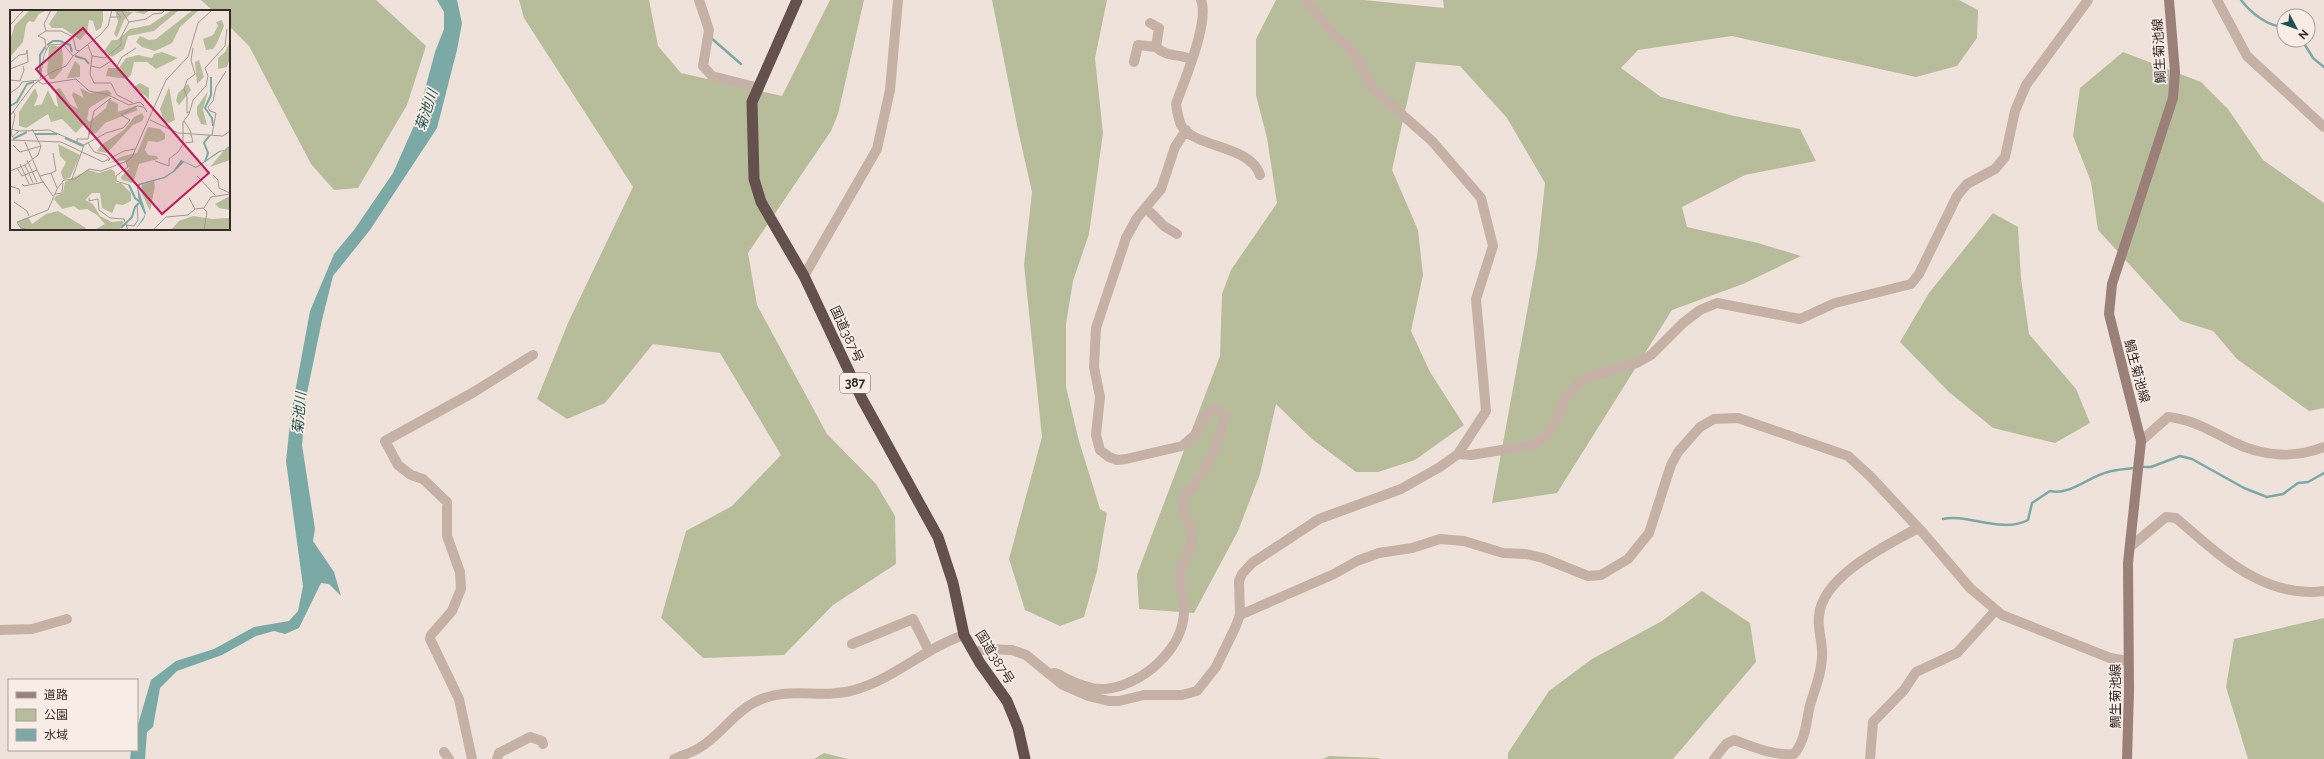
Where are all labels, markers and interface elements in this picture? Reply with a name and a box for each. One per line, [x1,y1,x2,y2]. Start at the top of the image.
north arrow [2276,8,2316,48]
inset map [10,10,230,230]
street label: 鯛生菊池線 [2150,18,2168,84]
text: N [2296,27,2311,42]
water label: 菊池川 [412,86,441,132]
street label: 国道387号 [827,303,867,365]
street label: 鯛生菊池線 [2121,338,2153,404]
road number: 387 [840,373,870,393]
water label: 菊池川 [289,389,309,435]
street label: 国道387号 [973,627,1017,687]
street label: 鯛生菊池線 [2108,663,2123,729]
legend [8,679,138,751]
text: 道路 [44,688,68,702]
text: 公園 [44,708,68,722]
text: 水域 [44,728,68,742]

